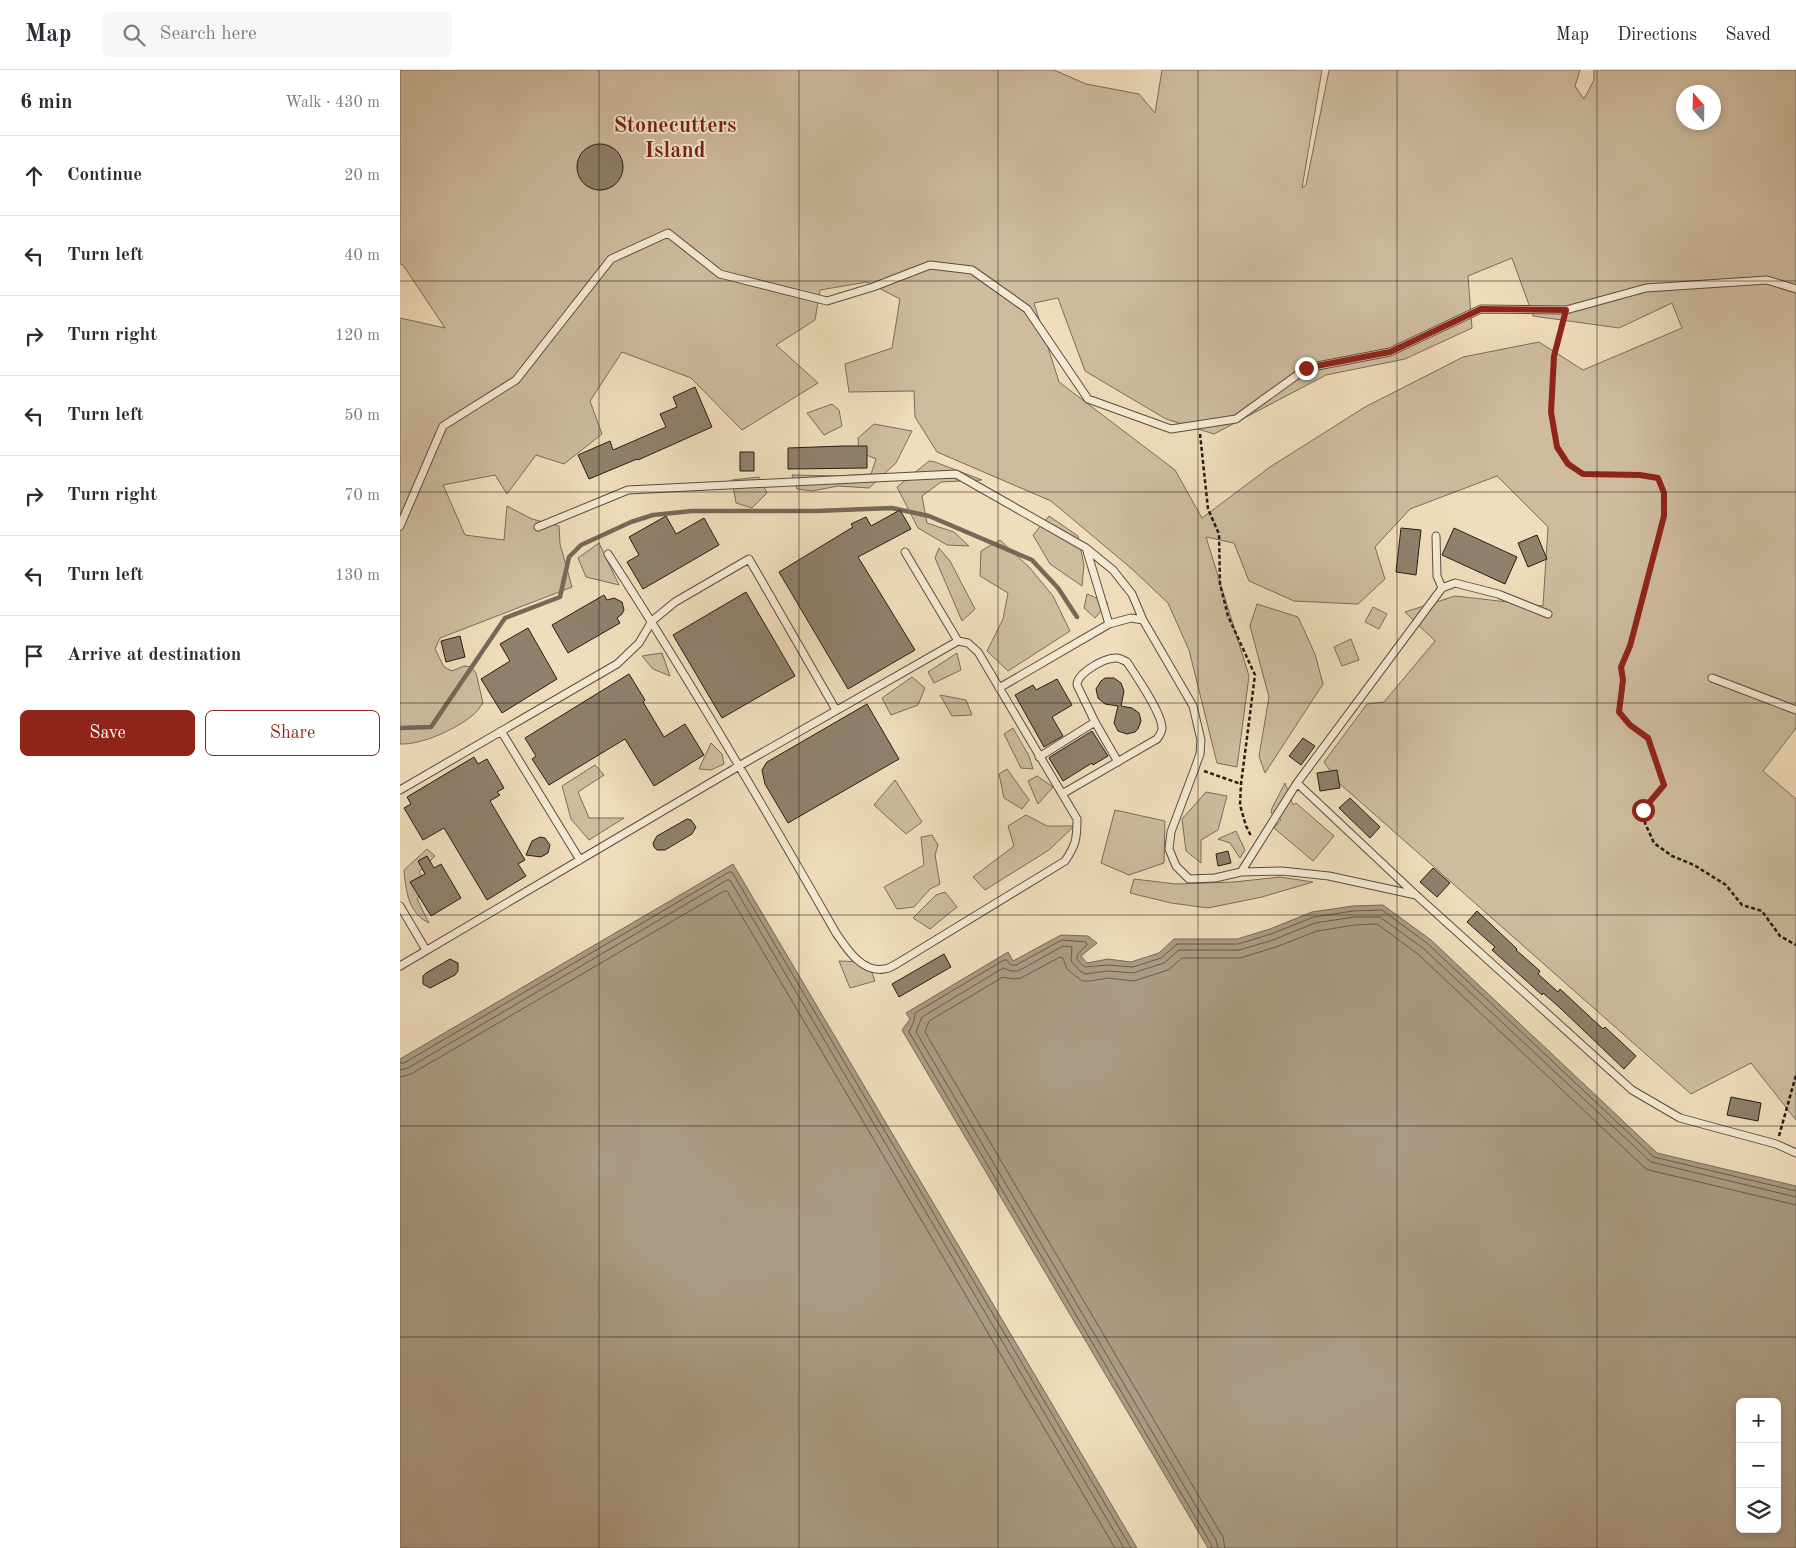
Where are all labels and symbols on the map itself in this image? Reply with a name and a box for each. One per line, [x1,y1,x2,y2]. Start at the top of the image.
north arrow [1676,85,1721,130]
district label: Stonecutters Island [613,115,737,162]
route end [1295,357,1318,380]
route start [1632,799,1655,822]

